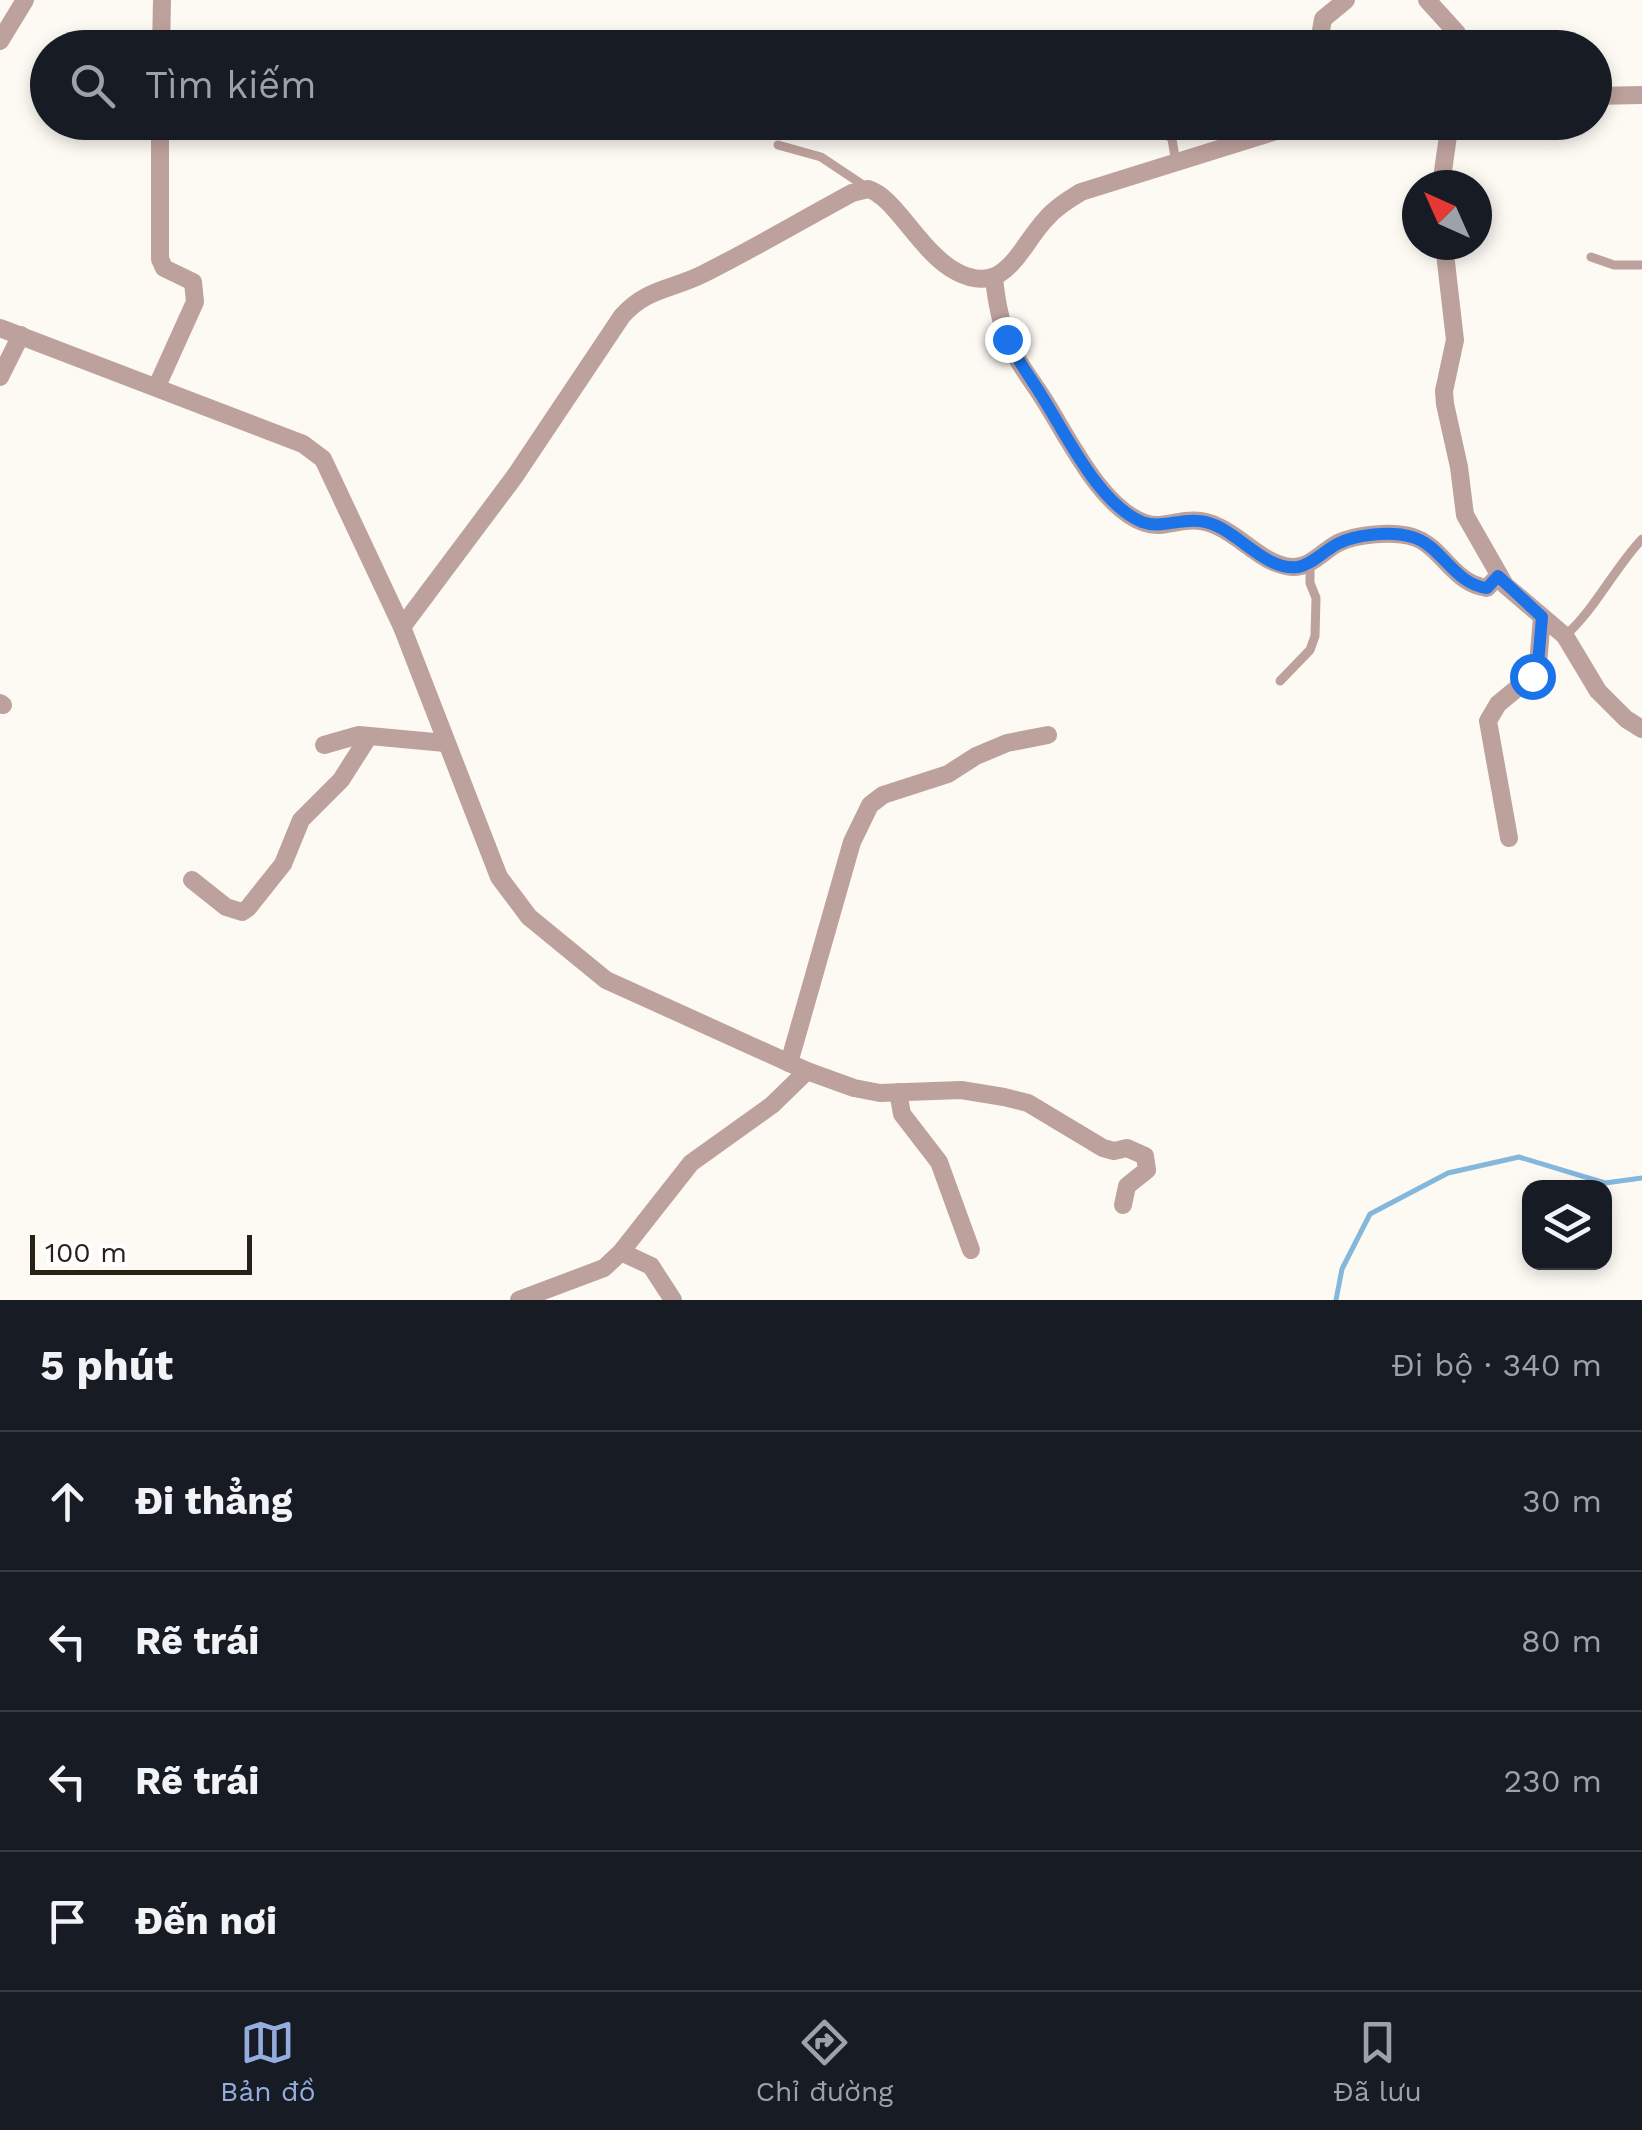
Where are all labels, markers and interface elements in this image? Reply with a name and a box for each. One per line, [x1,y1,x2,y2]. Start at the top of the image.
search box [30,30,1612,140]
icon: search [65,58,120,113]
text: Tìm kiếm [145,63,316,107]
north arrow [1402,170,1492,260]
route end [985,317,1031,363]
route start [1510,654,1556,700]
map controls [1522,1180,1612,1270]
button: layers [1522,1180,1612,1270]
scale bar [30,1230,252,1274]
text: 100 m [45,1236,127,1269]
text: 5 phút [40,1341,173,1390]
text: Đi bộ · 340 m [1391,1346,1602,1384]
icon: ahead [40,1474,95,1529]
text: Đi thẳng [135,1479,292,1523]
text: 30 m [1522,1482,1602,1520]
icon: left [40,1614,95,1669]
text: Rẽ trái [135,1619,259,1663]
text: 80 m [1521,1622,1602,1660]
icon: left [40,1754,95,1809]
text: Rẽ trái [135,1759,259,1803]
text: 230 m [1503,1762,1602,1800]
icon: arrive [40,1894,95,1949]
text: Đến nơi [135,1899,277,1943]
tab: Bản đồ [220,2015,316,2108]
tab: Chỉ đường [756,2015,893,2108]
tab: Đã lưu [1333,2015,1422,2108]

